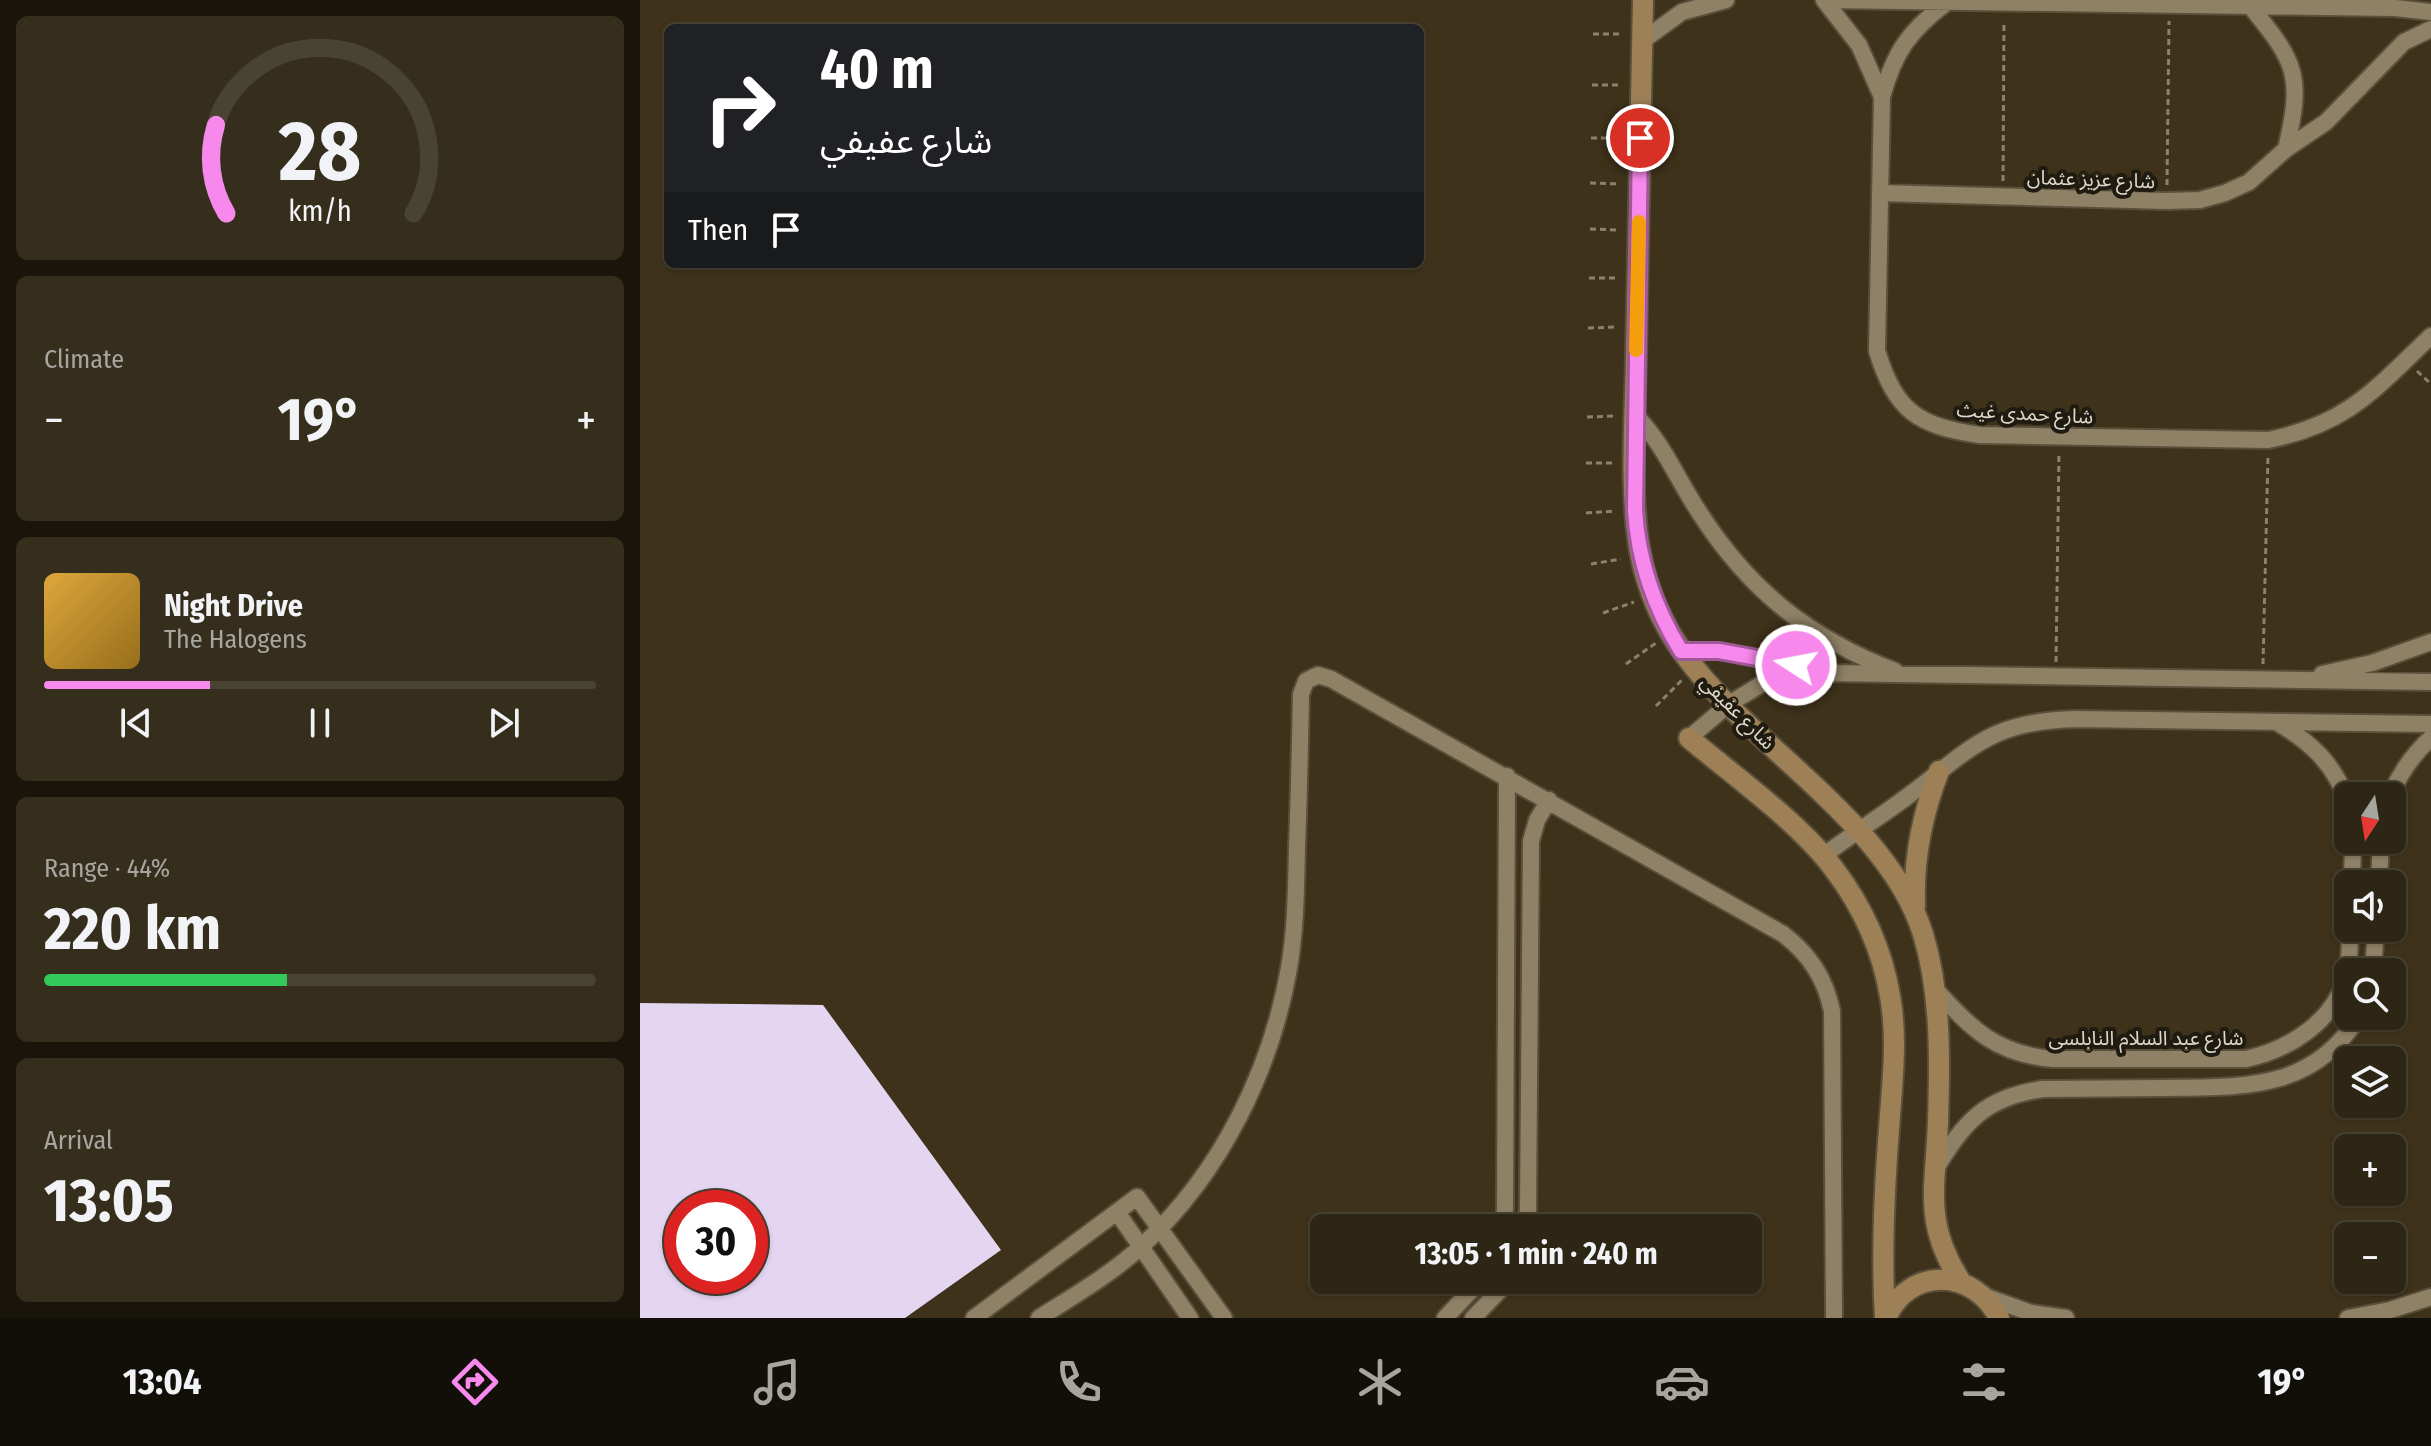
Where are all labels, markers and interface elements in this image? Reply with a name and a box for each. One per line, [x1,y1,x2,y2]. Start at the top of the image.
text: 40 m [820,36,934,103]
icon: right [688,56,792,160]
text: 28 [278,102,361,202]
pin [1606,104,1674,172]
icon: arrive [1618,116,1662,160]
text: شارع عفيفي [820,119,992,163]
street label: شارع عزيز عثمان [2026,165,2156,196]
text: km/h [288,194,352,229]
icon: arrive [764,208,808,252]
text: Then [688,212,748,248]
text: Climate [44,344,124,375]
text: 19° [278,384,362,456]
text: − [44,394,64,447]
text: + [576,394,596,447]
street label: شارع حمدى غيث [1956,397,2094,432]
text: Night Drive [164,588,303,624]
position arrow [1754,623,1838,707]
text: The Halogens [164,624,307,655]
street label: شارع عفيفي [1693,670,1780,757]
icon: previous [114,701,158,745]
icon: pause [298,701,342,745]
icon: next [482,701,526,745]
north arrow [2334,782,2406,854]
map controls [2334,782,2406,1294]
text: Range · 44% [44,853,170,884]
button: sound [2334,870,2406,942]
text: 220 km [44,893,221,965]
button: search [2334,958,2406,1030]
street label: شارع عبد السلام النابلسى [2049,1026,2244,1053]
button: layers [2334,1046,2406,1118]
text: Arrival [44,1125,113,1156]
button: + [2334,1134,2406,1206]
text: 13:05 [44,1165,174,1237]
speed limit sign: 30 [664,1190,768,1294]
button: − [2334,1222,2406,1294]
text: 13:05 · 1 min · 240 m [1414,1236,1658,1272]
icon: directions [447,1354,503,1410]
icon: music [749,1354,805,1410]
icon: phone [1051,1354,1107,1410]
icon: climate [1352,1354,1408,1410]
icon: car [1654,1354,1710,1410]
icon: filters [1956,1354,2012,1410]
text: 13:04 [123,1360,202,1404]
text: 19° [2257,1360,2308,1404]

